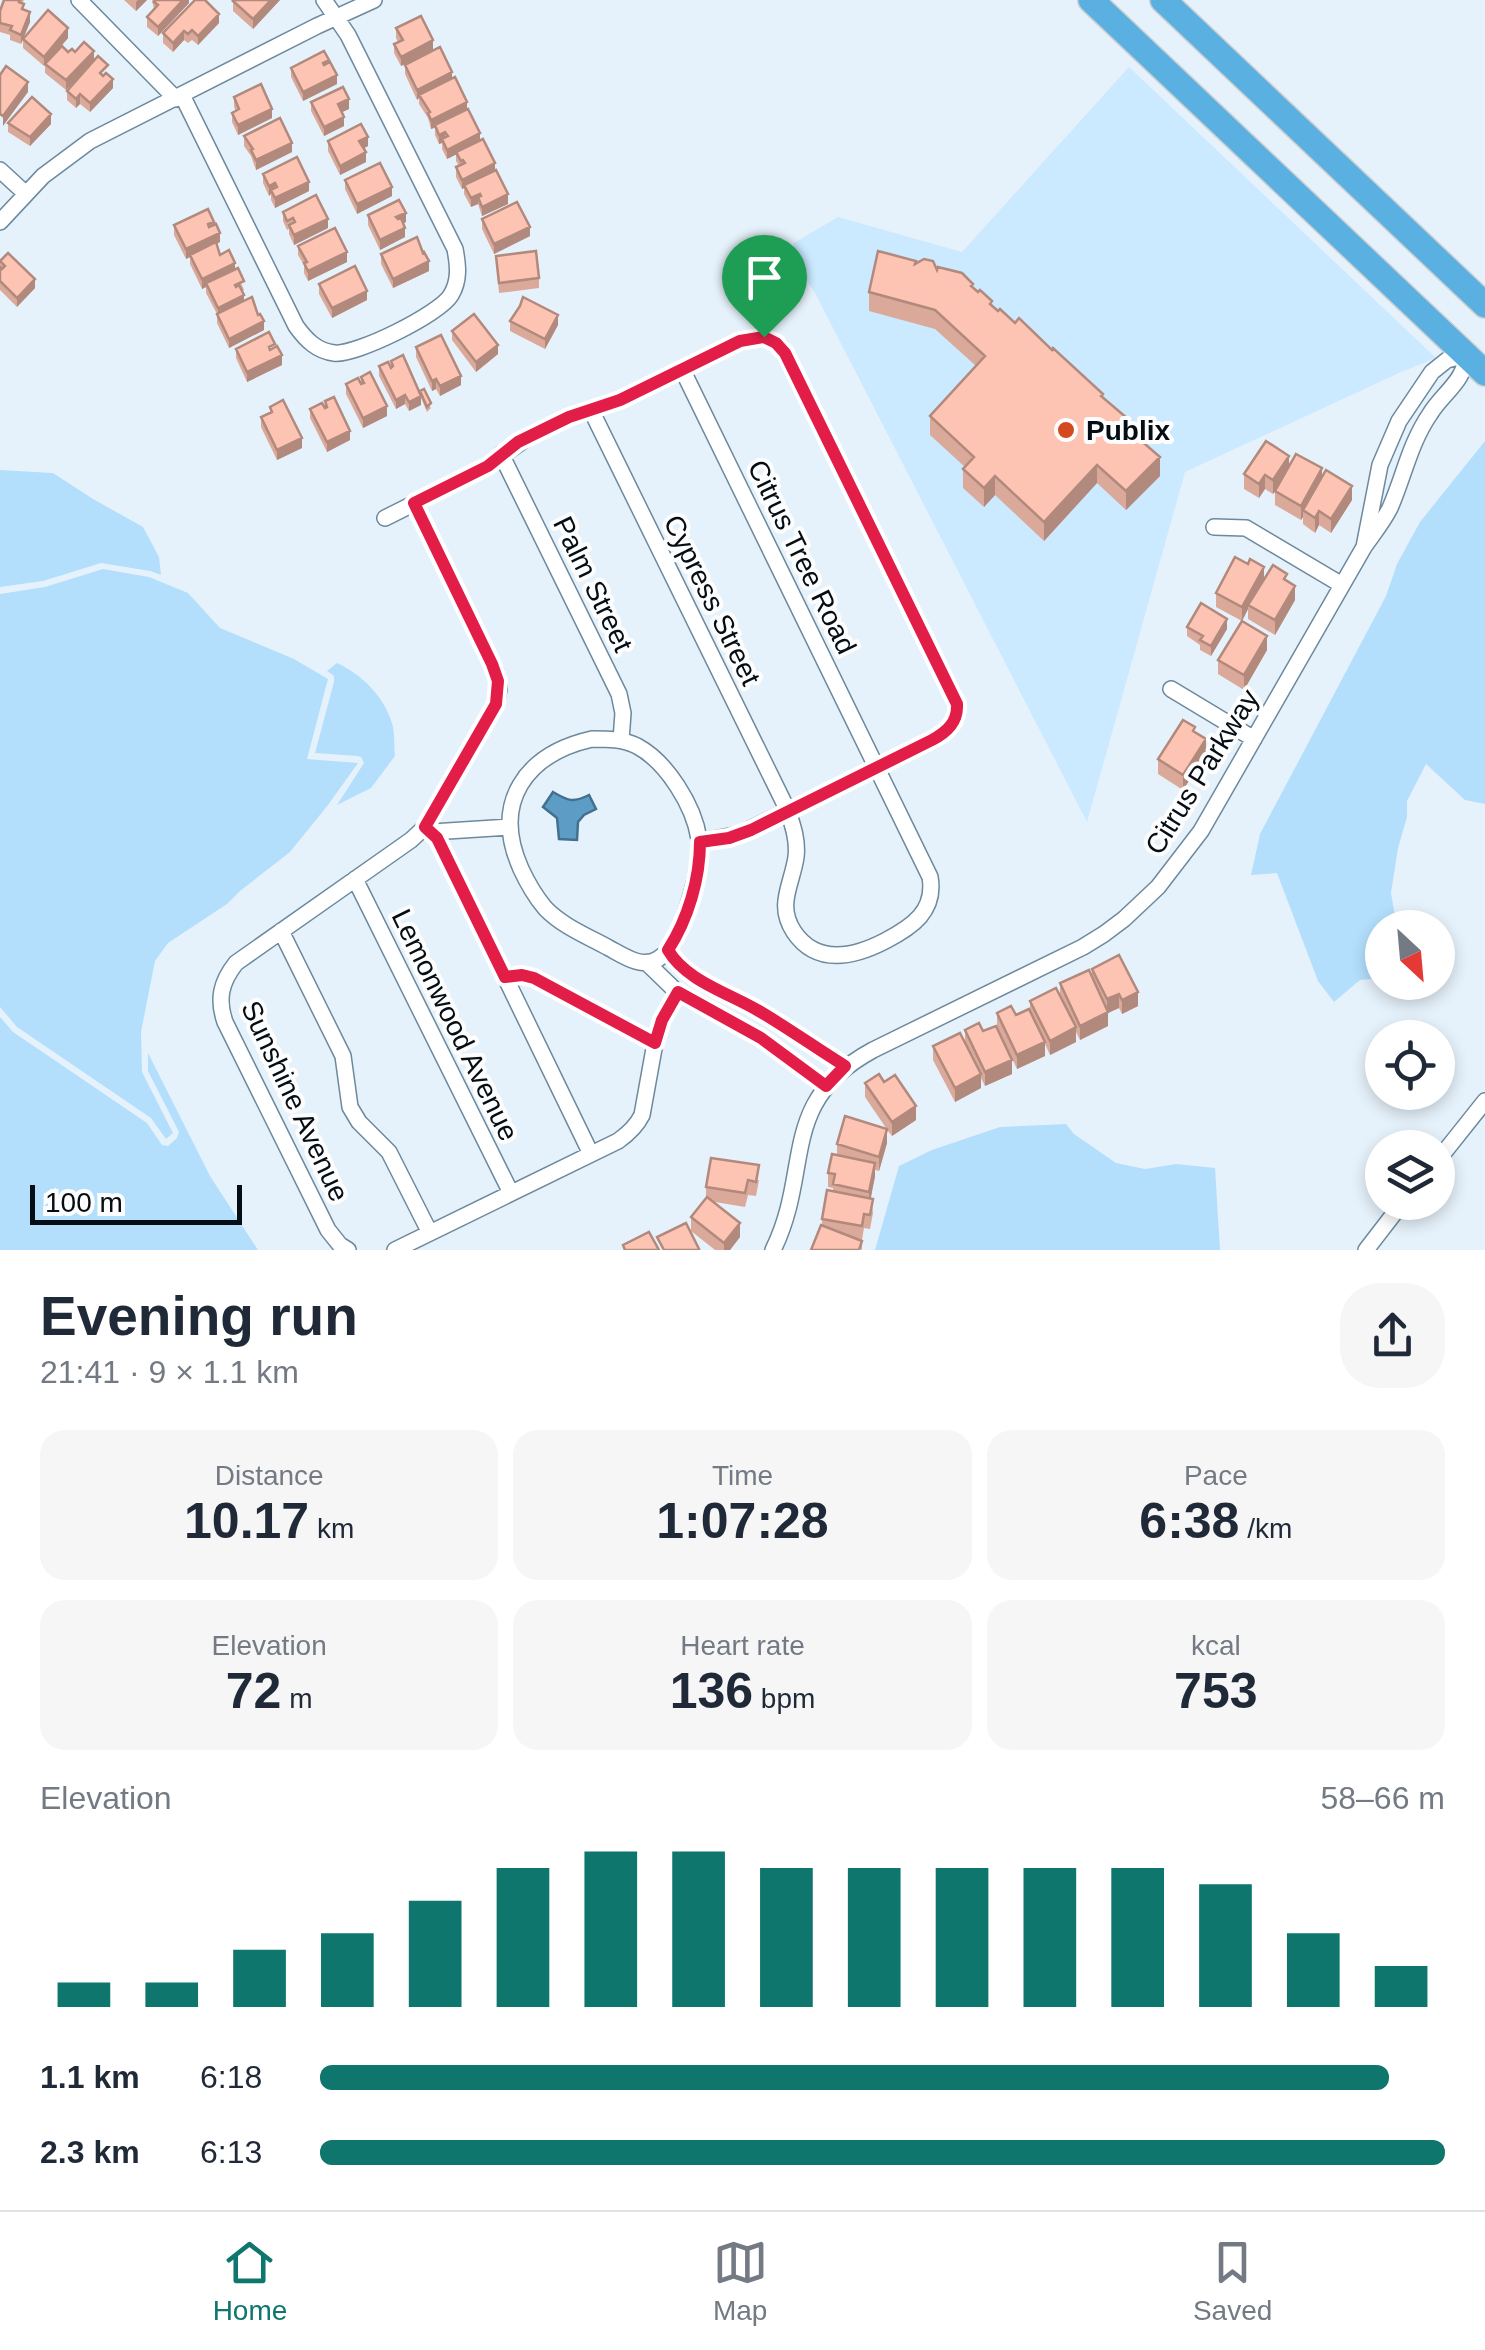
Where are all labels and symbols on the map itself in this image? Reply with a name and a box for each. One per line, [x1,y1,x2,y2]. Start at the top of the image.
pin [722,235,807,338]
place label: Publix [1086,415,1170,446]
marker: Publix [1055,419,1077,441]
street label: Citrus Tree Road [742,455,862,659]
street label: Cypress Street [657,510,767,690]
street label: Palm Street [547,511,639,657]
street label: Citrus Parkway [1139,684,1265,860]
street label: Lemonwood Avenue [386,904,524,1146]
north arrow [1365,910,1455,1000]
street label: Sunshine Avenue [235,996,355,1206]
scale bar [30,1180,242,1224]

